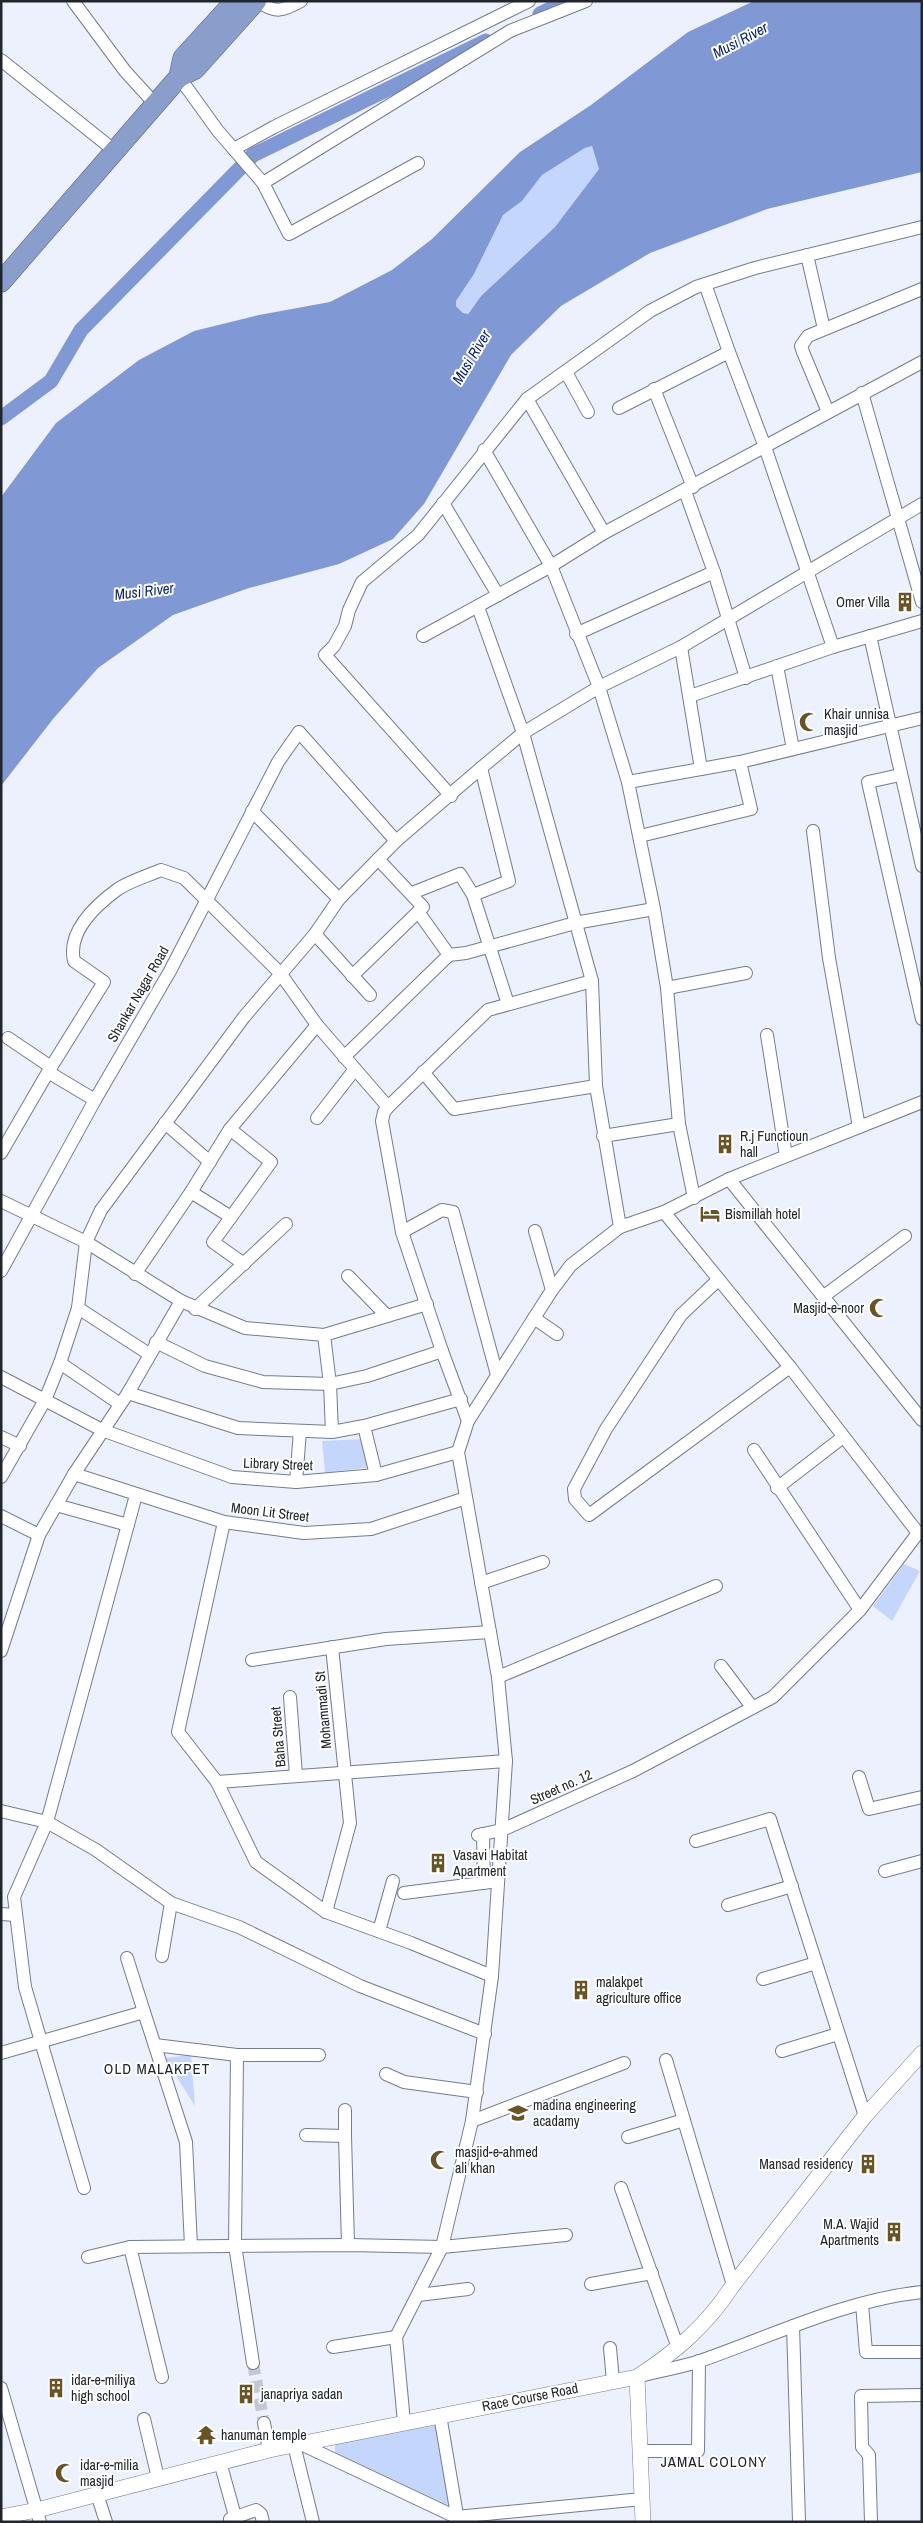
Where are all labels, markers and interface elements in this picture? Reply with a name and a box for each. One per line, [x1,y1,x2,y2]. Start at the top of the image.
water label: Musi River [709,16,772,63]
water label: Musi River [447,325,496,388]
water label: Musi River [113,577,176,605]
building icon: Omer Villa [894,591,916,613]
place label: Omer Villa [836,593,891,611]
place label: Khair unnisa masjid [824,705,890,739]
mosque icon: Khair unnisa masjid [798,711,820,733]
street label: Shankar Nagar Road [103,943,173,1045]
place label: R.j Functioun hall [740,1127,808,1161]
building icon: R.j Functioun hall [714,1133,736,1155]
hotel icon: Bismillah hotel [699,1203,721,1225]
place label: Bismillah hotel [725,1205,800,1223]
mosque icon: Masjid-e-noor [868,1297,890,1319]
place label: Masjid-e-noor [793,1299,864,1317]
street label: Library Street [243,1454,313,1474]
street label: Moon Lit Street [230,1498,310,1526]
street label: Mohammadi St [311,1670,335,1750]
street label: Baha Street [266,1706,290,1768]
street label: Street no. 12 [527,1765,595,1809]
place label: Vasavi Habitat Apartment [452,1846,527,1880]
building icon: Vasavi Habitat Apartment [427,1852,449,1874]
place label: malakpet agriculture office [596,1973,681,2007]
building icon: malakpet agriculture office [570,1979,592,2001]
district label: OLD MALAKPET [104,2058,210,2079]
place label: madina engineering acadamy [533,2096,636,2130]
school or university icon: madina engineering acadamy [507,2102,529,2124]
place label: masjid-e-ahmed ali khan [455,2143,538,2177]
mosque icon: masjid-e-ahmed ali khan [429,2149,451,2171]
building icon: Mansad residency [857,2153,879,2175]
place label: Mansad residency [759,2155,853,2173]
place label: M.A. Wajid Apartments [819,2215,879,2249]
building icon: M.A. Wajid Apartments [883,2221,905,2243]
place label: idar-e-miliya high school [71,2371,136,2405]
building icon: idar-e-miliya high school [45,2377,67,2399]
street label: Race Course Road [480,2379,580,2415]
building icon: janapriya sadan [235,2383,257,2405]
place label: janapriya sadan [260,2385,343,2403]
temple icon: hanuman temple [195,2424,217,2446]
place label: hanuman temple [221,2426,307,2444]
district label: JAMAL COLONY [661,2451,767,2472]
place label: idar-e-milia masjid [80,2456,139,2490]
mosque icon: idar-e-milia masjid [54,2462,76,2484]

